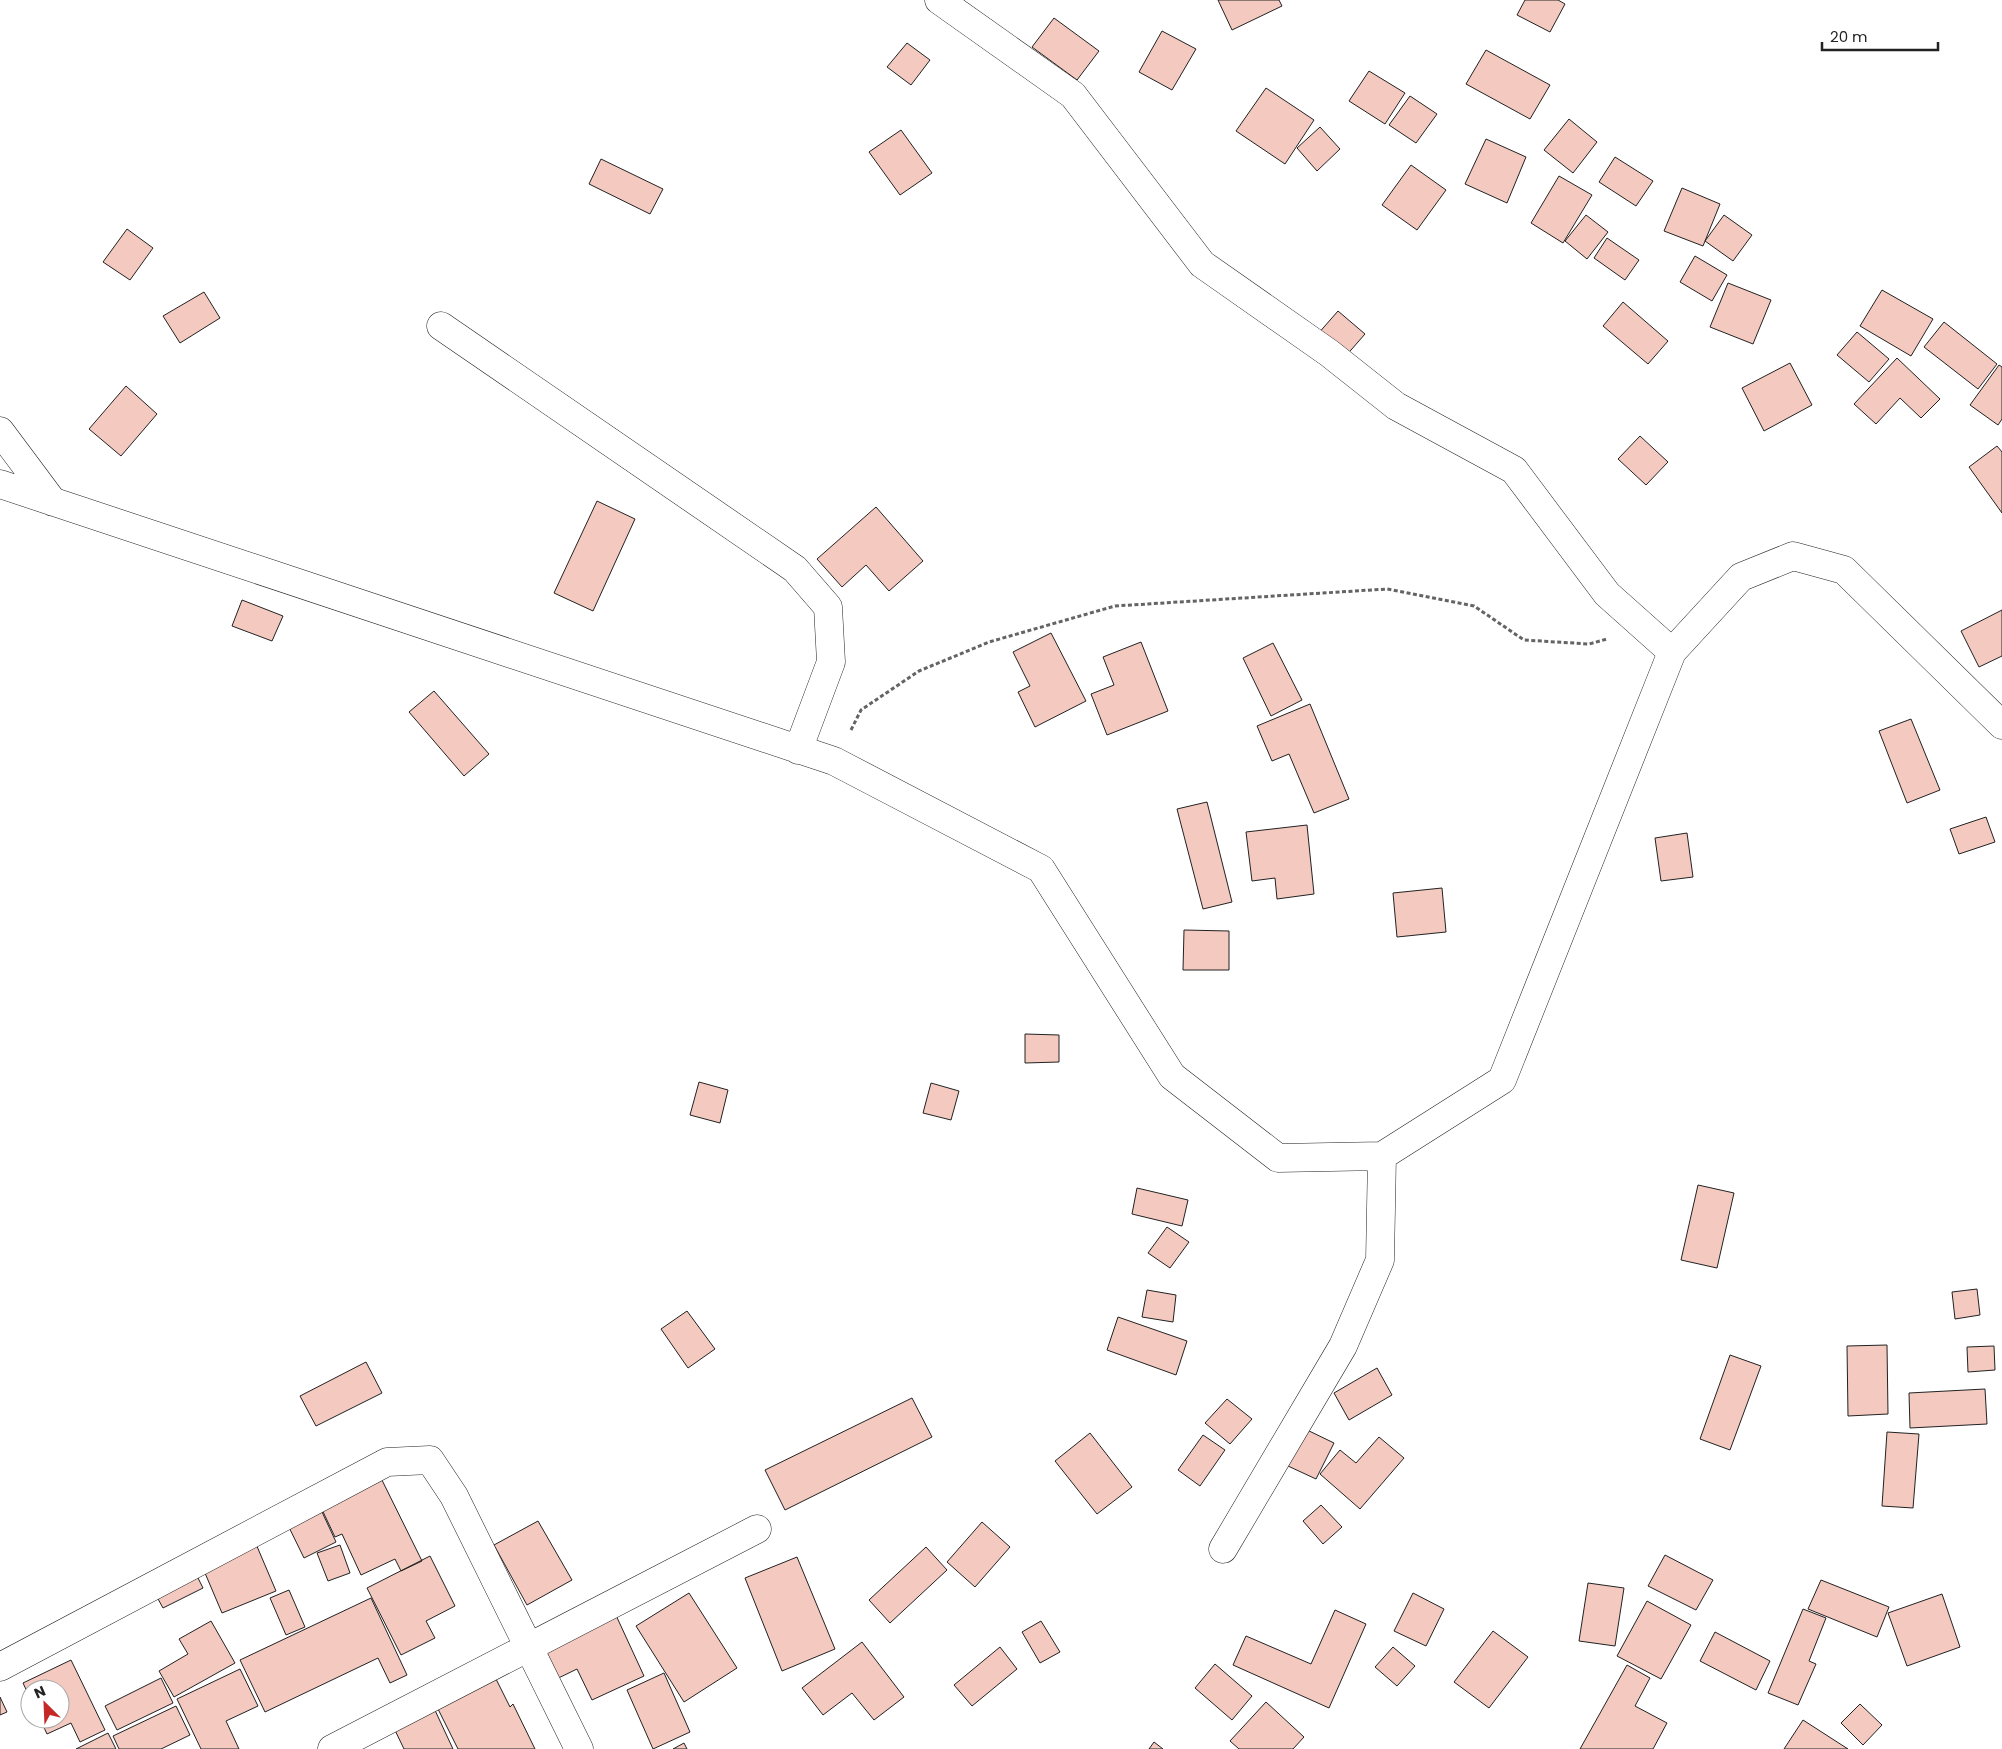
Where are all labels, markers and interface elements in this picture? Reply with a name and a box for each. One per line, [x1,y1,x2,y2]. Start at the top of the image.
scale bar [1822,20,1938,52]
text: 20 m [1830,26,1868,47]
north arrow [20,1679,70,1729]
text: N [31,1681,49,1703]

